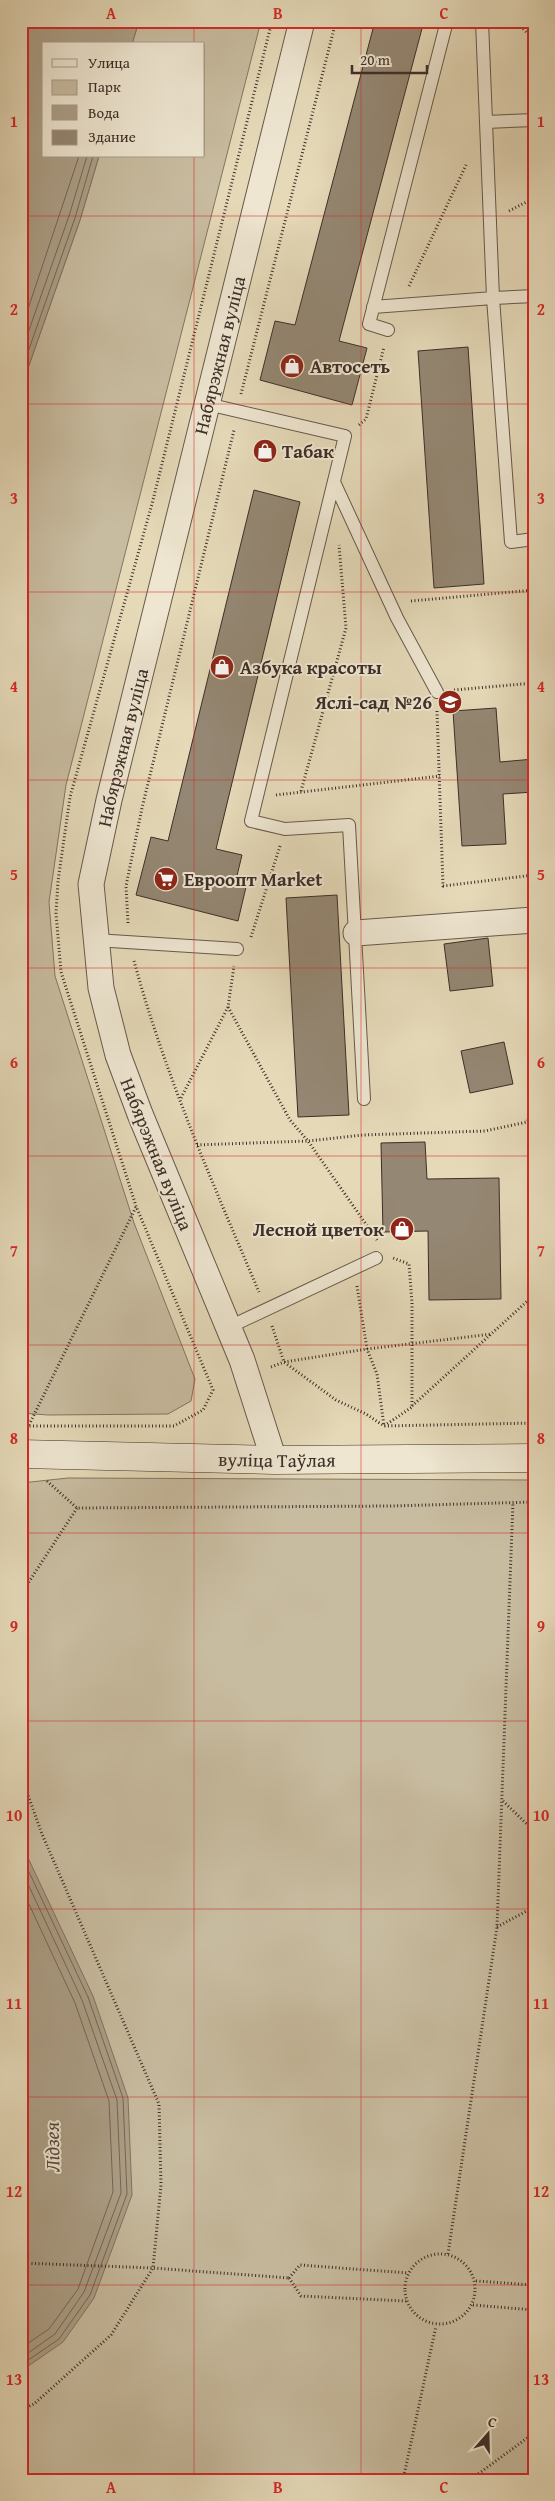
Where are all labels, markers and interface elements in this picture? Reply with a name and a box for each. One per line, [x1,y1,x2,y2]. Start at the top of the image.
text: A [106,1,117,25]
text: B [273,1,283,25]
text: C [439,1,449,25]
legend [42,42,205,158]
scale bar [352,42,428,74]
text: 20 m [360,49,391,70]
text: Улица [88,52,131,73]
text: Парк [88,76,121,97]
text: Вода [88,102,120,123]
text: 1 [10,109,18,133]
text: 1 [537,109,545,133]
text: Здание [88,126,136,147]
street label: Набярэжная вуліца [186,273,252,438]
text: 2 [10,297,18,321]
text: 2 [537,297,545,321]
place label: Автосеть [310,352,391,380]
shop icon: Автосеть [279,353,305,379]
place label: Табак [282,437,334,465]
shop icon: Табак [252,438,278,464]
text: 3 [10,486,18,510]
text: 3 [537,486,545,510]
place label: Азбука красоты [240,653,382,681]
shop icon: Азбука красоты [209,654,235,680]
street label: Набярэжная вуліца [90,665,155,829]
text: 4 [10,674,18,698]
text: 4 [537,674,545,698]
place label: Яслі-сад №26 [314,688,432,716]
school or university icon: Яслі-сад №26 [437,689,463,715]
text: 5 [10,862,18,886]
text: 5 [537,862,545,886]
place label: Евроопт Market [184,865,323,893]
supermarket icon: Евроопт Market [153,866,179,892]
text: 6 [10,1050,18,1074]
text: 6 [537,1050,545,1074]
street label: Набярэжная вуліца [114,1073,200,1235]
place label: Лесной цветок [253,1215,384,1243]
shop icon: Лесной цветок [389,1216,415,1242]
text: 7 [10,1238,18,1262]
text: 7 [537,1238,545,1262]
text: 8 [10,1426,18,1450]
text: 8 [537,1426,545,1450]
street label: вуліца Таўлая [218,1445,336,1474]
text: 9 [10,1614,18,1638]
text: 9 [537,1614,545,1638]
text: 10 [6,1803,22,1827]
text: 10 [533,1803,549,1827]
text: 11 [6,1991,22,2015]
text: 11 [533,1991,549,2015]
water label: Лідзея [37,2121,66,2173]
text: 12 [6,2179,22,2203]
text: 12 [533,2179,549,2203]
text: 13 [6,2367,22,2391]
text: 13 [533,2367,549,2391]
north arrow [462,2408,512,2458]
text: С [485,2411,500,2433]
text: A [106,2475,117,2499]
text: B [273,2475,283,2499]
text: C [439,2475,449,2499]

